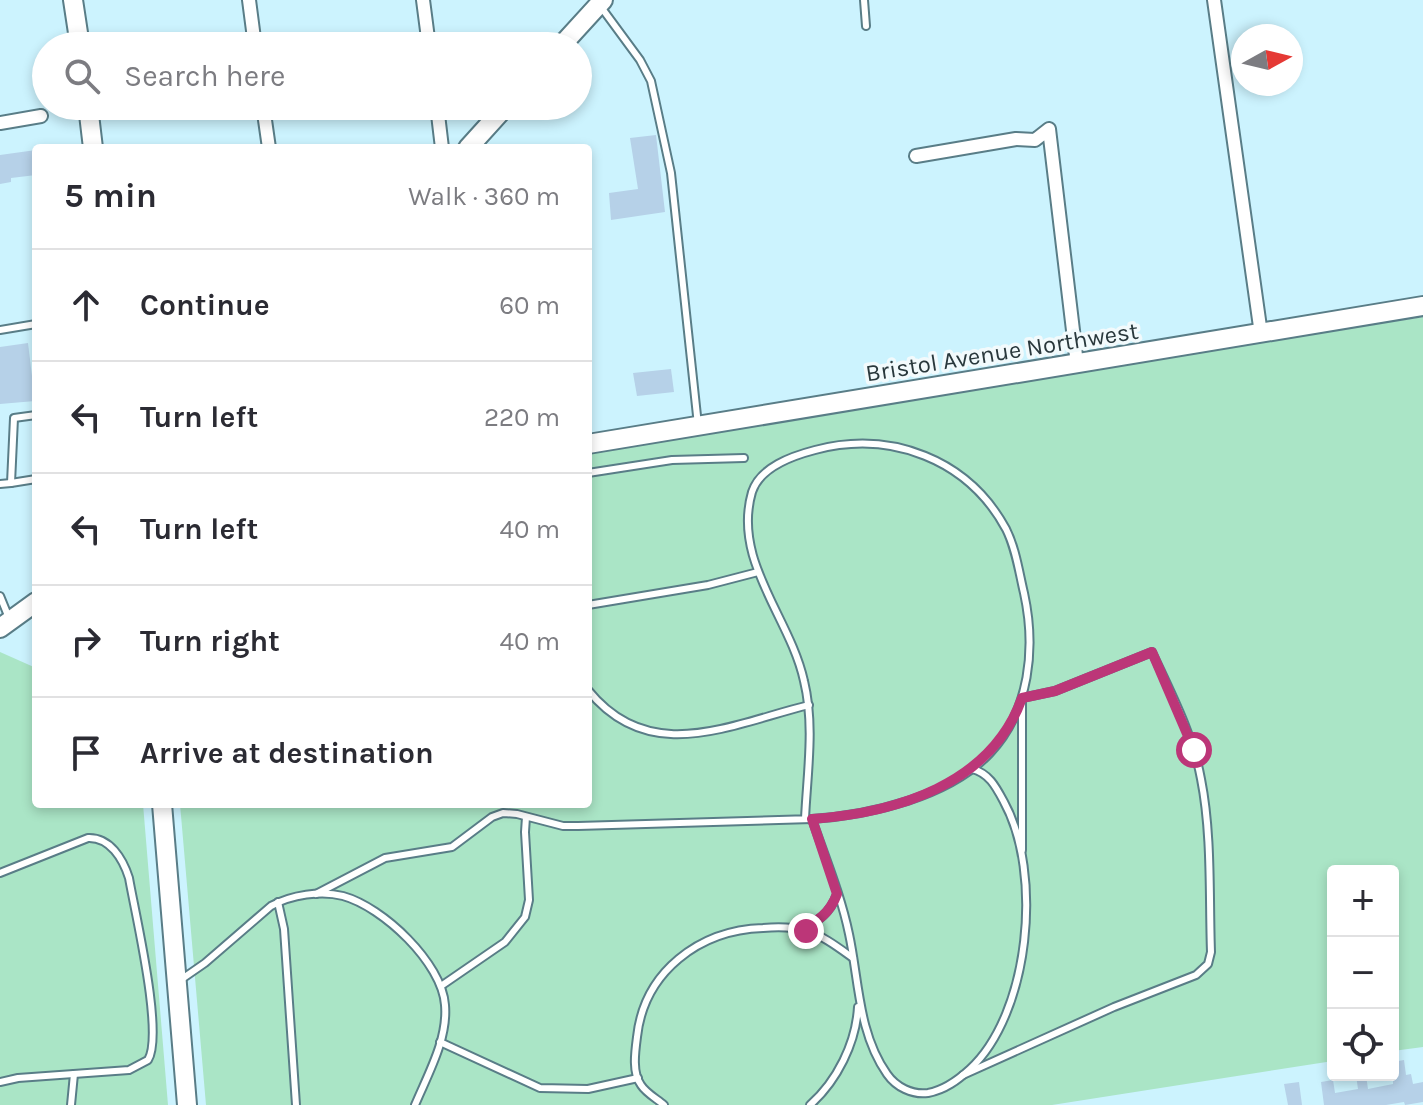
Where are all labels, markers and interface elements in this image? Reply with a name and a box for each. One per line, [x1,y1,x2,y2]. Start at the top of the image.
north arrow [1231,24,1303,96]
search box [32,32,592,120]
icon: search [60,54,104,98]
text: Search here [124,58,285,94]
text: 5 min [64,176,157,216]
text: Walk · 360 m [408,181,560,212]
icon: ahead [64,283,108,327]
text: Continue [140,287,270,323]
text: 60 m [499,290,560,321]
street label: Bristol Avenue Northwest [864,317,1140,387]
icon: left [64,395,108,439]
text: Turn left [140,399,258,435]
text: 220 m [484,402,560,433]
icon: left [64,507,108,551]
text: Turn left [140,511,258,547]
text: 40 m [500,514,560,545]
icon: right [64,619,108,663]
text: Turn right [140,623,280,659]
text: 40 m [500,626,560,657]
icon: arrive [64,731,108,775]
route start [1176,732,1212,768]
text: Arrive at destination [140,735,434,771]
map controls [1327,865,1399,1081]
button: + [1327,865,1399,937]
route end [788,913,824,949]
button: − [1327,937,1399,1009]
button: locate [1327,1009,1399,1081]

